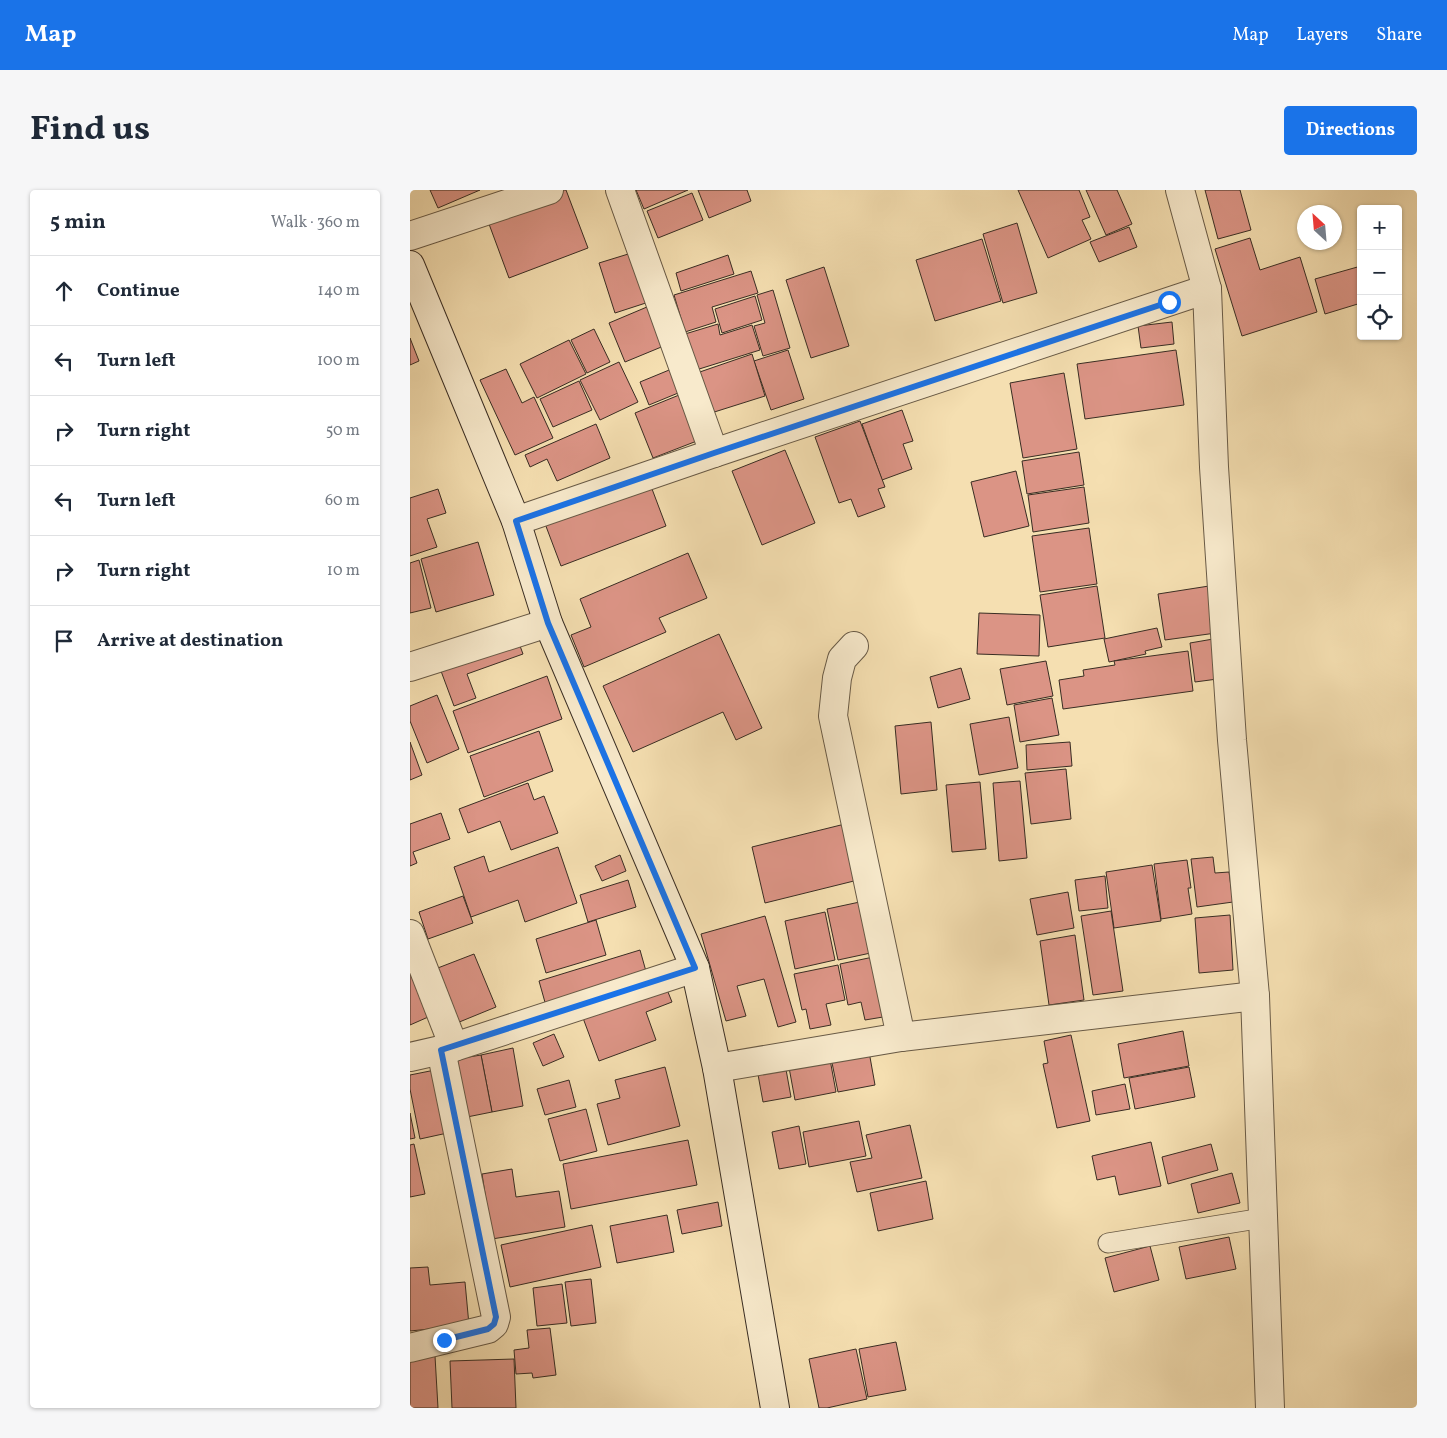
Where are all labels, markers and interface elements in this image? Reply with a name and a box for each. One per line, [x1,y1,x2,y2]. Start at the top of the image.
text: Map [25,18,76,52]
text: Map [1232,23,1268,48]
text: Layers [1296,23,1348,48]
text: Share [1376,23,1422,48]
text: Find us [30,106,150,154]
button: Directions [1284,106,1417,155]
north arrow [1297,205,1342,250]
map controls [1357,205,1402,340]
button: + [1357,205,1402,250]
text: 5 min [50,208,106,237]
text: Walk · 360 m [271,212,360,234]
button: − [1357,250,1402,295]
icon: ahead [50,277,78,305]
text: Continue [97,278,180,304]
text: 140 m [318,280,360,302]
route start [1158,291,1181,314]
button: locate [1357,295,1402,340]
icon: left [50,347,78,375]
text: Turn left [97,348,176,374]
text: 100 m [317,350,360,372]
icon: right [50,417,78,445]
text: Turn right [97,418,190,444]
text: 50 m [326,420,360,442]
icon: left [50,487,78,515]
text: Turn left [97,488,176,514]
text: 60 m [325,490,360,512]
icon: right [50,557,78,585]
text: Turn right [97,558,190,584]
text: 10 m [327,560,360,582]
icon: arrive [50,627,78,655]
text: Arrive at destination [97,628,283,654]
route end [433,1329,456,1352]

